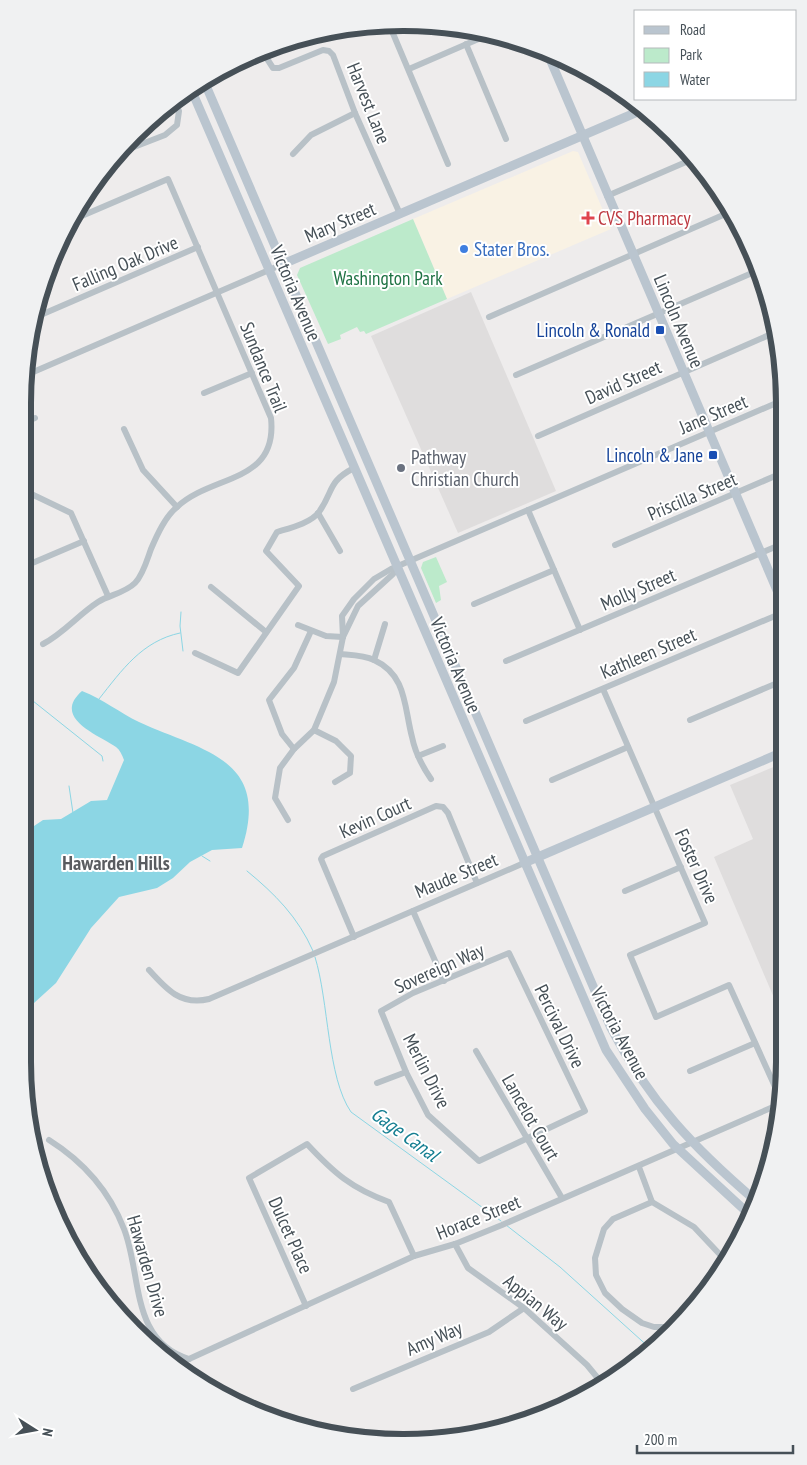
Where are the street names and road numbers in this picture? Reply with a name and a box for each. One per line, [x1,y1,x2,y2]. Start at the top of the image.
street label: Harvest Lane [342,59,396,147]
street label: Mary Street [301,196,380,248]
street label: Falling Oak Drive [69,230,182,296]
street label: Victoria Avenue [265,241,327,345]
street label: Lincoln Avenue [649,271,710,372]
street label: Sundance Trail [235,318,293,416]
street label: David Street [581,354,665,409]
street label: Jane Street [674,389,751,439]
street label: Priscilla Street [644,466,741,526]
street label: Molly Street [597,562,680,616]
street label: Victoria Avenue [425,613,487,717]
street label: Kathleen Street [596,622,700,684]
street label: Kevin Court [336,790,415,843]
street label: Foster Drive [670,825,724,907]
street label: Maude Street [411,847,502,903]
street label: Sovereign Way [390,937,488,998]
street label: Percival Drive [530,980,591,1072]
street label: Victoria Avenue [585,982,654,1084]
street label: Merlin Drive [398,1030,456,1112]
street label: Lancelot Court [497,1070,566,1165]
street label: Horace Street [432,1189,524,1245]
street label: Dulcet Place [264,1193,319,1277]
street label: Hawarden Drive [122,1212,174,1320]
street label: Appian Way [499,1269,574,1336]
street label: Amy Way [402,1315,466,1360]

